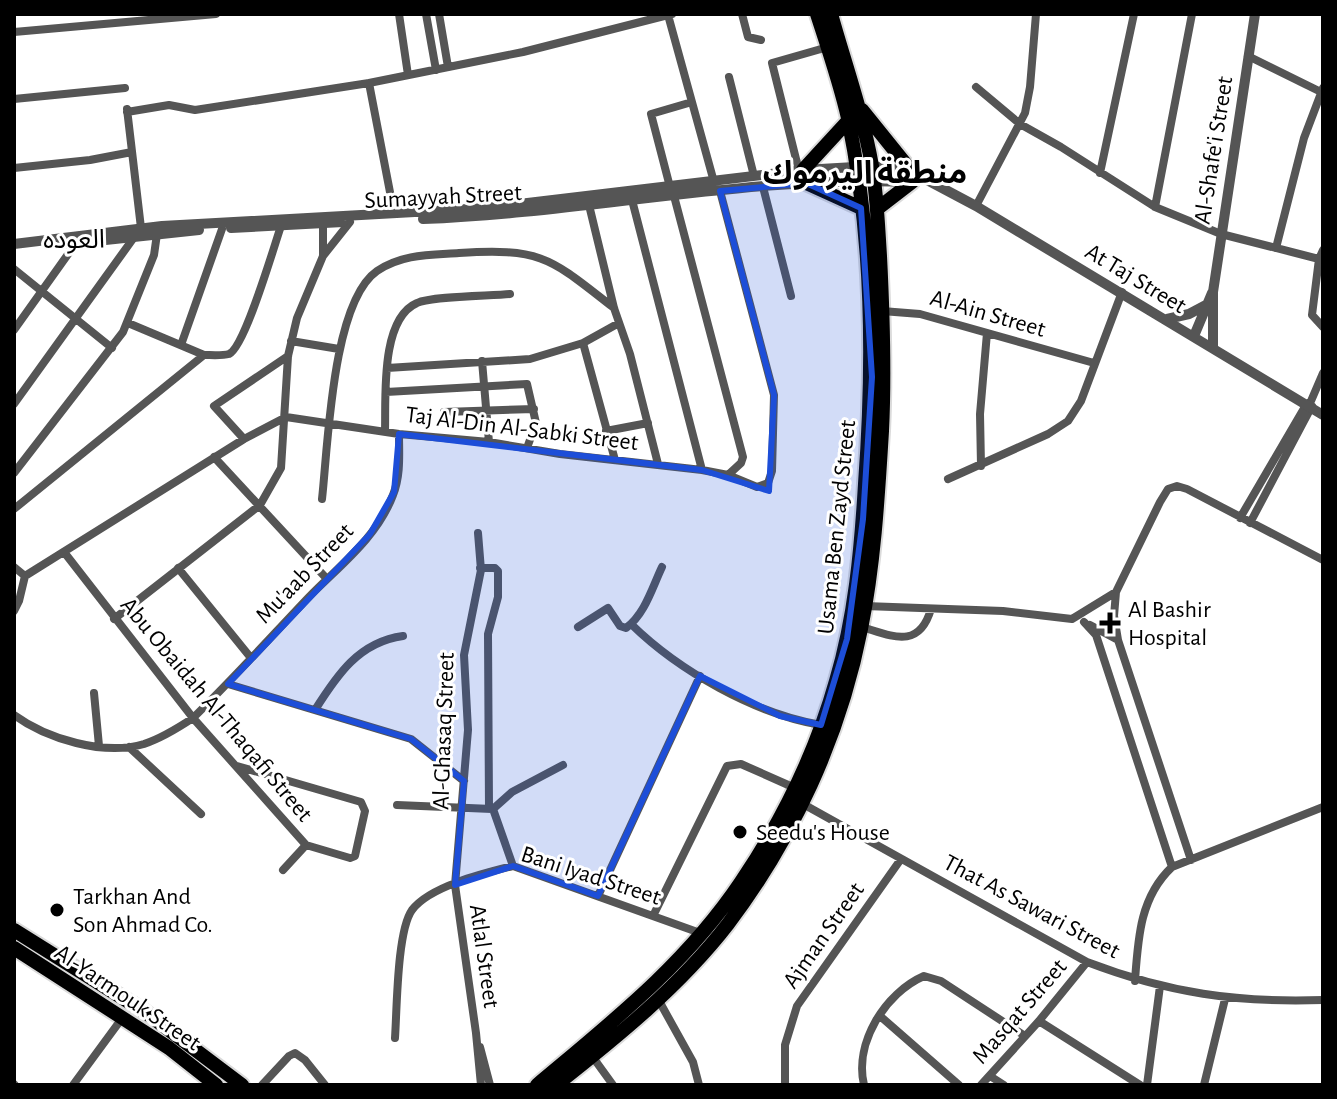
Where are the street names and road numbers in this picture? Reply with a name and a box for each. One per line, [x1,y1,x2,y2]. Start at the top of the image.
street label: Al-Shafe'i Street [1190,74,1238,226]
street label: Sumayyah Street [364,181,523,213]
street label: At Taj Street [1081,239,1190,318]
street label: Al-Ain Street [927,286,1048,342]
street label: Taj Al-Din Al-Sabki Street [404,403,640,455]
street label: Usama Ben Zayd Street [814,418,860,635]
street label: Mu'aab Street [251,519,358,628]
street label: Abu Obaidah Al-Thaqafi Street [116,593,317,826]
street label: Al-Ghasaq Street [429,652,459,810]
street label: Bani Iyad Street [518,842,664,910]
street label: That As Sawari Street [939,850,1124,964]
street label: Ajman Street [779,878,869,993]
street label: Atlal Street [465,903,503,1010]
street label: Al-Yarmouk Street [50,940,205,1056]
street label: Masqat Street [968,954,1072,1069]

